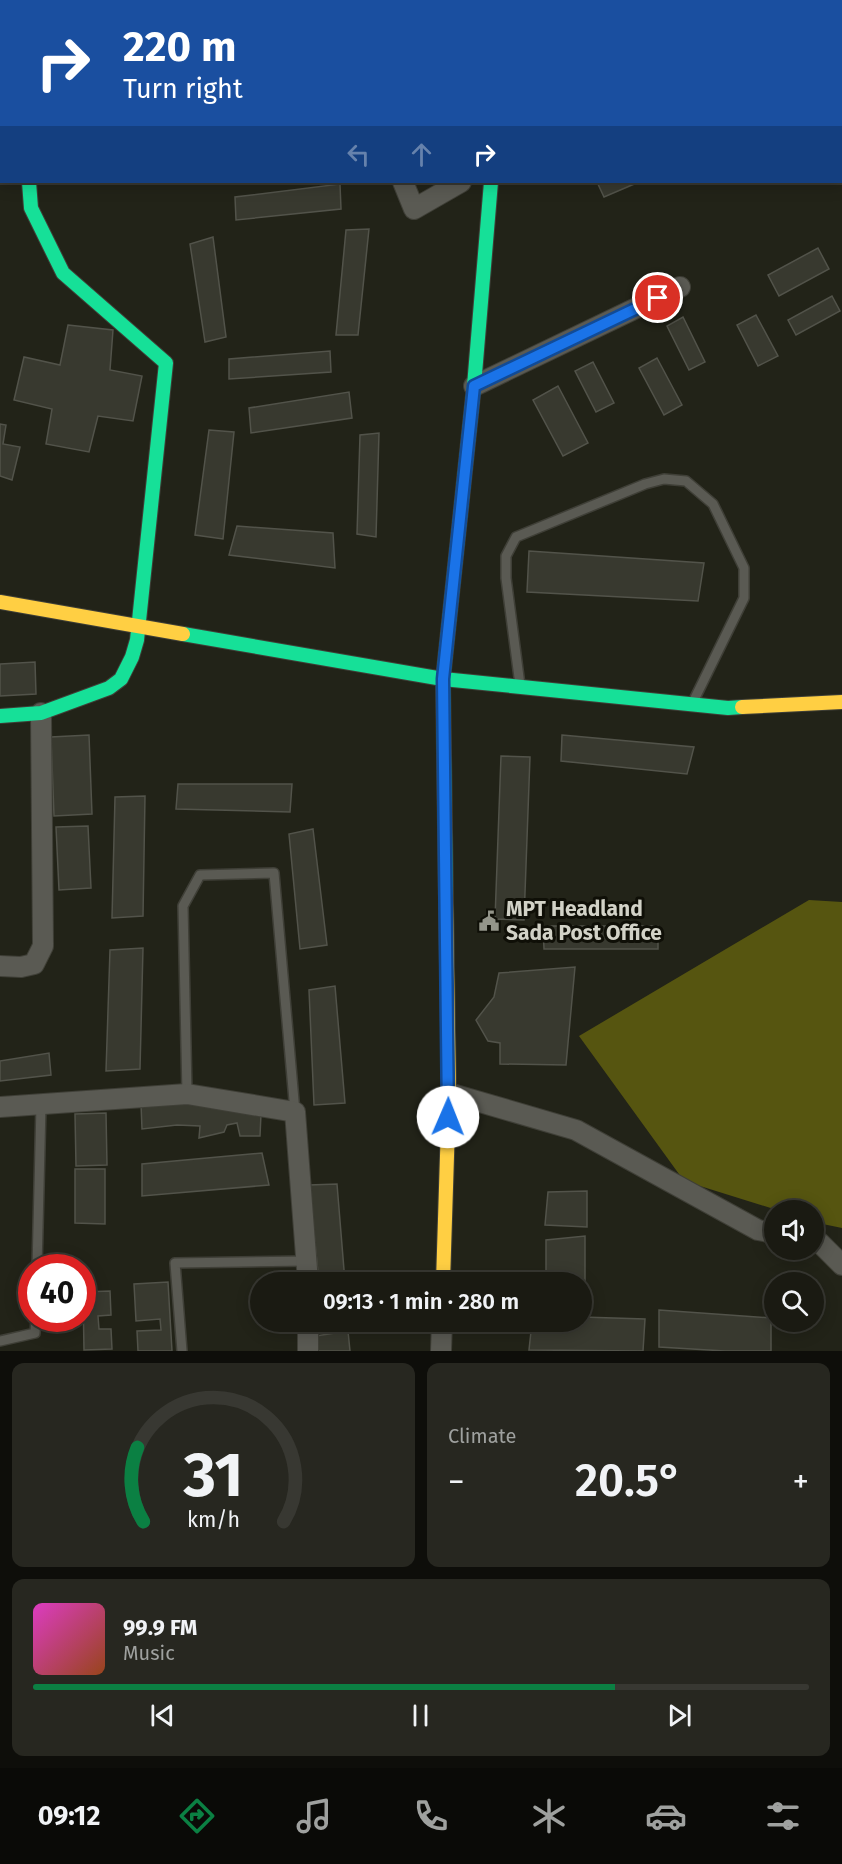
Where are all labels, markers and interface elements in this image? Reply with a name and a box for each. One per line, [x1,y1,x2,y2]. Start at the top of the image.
text: 220 m [123,22,236,72]
icon: right [24,24,102,102]
text: Turn right [123,73,243,105]
icon: left [342,138,375,171]
icon: ahead [405,138,438,171]
icon: right [468,138,501,171]
pin [632,272,683,323]
icon: arrive [641,281,674,314]
place label: MPT Headland Sada Post Office [506,896,662,946]
public building icon: MPT Headland Sada Post Office [477,909,501,933]
position arrow [416,1085,480,1149]
map controls [764,1200,824,1332]
button: sound [764,1200,824,1260]
speed limit sign: 40 [18,1254,96,1332]
button: search [764,1272,824,1332]
text: 09:13 · 1 min · 280 m [323,1288,519,1315]
text: Climate [448,1424,516,1448]
text: 31 [182,1438,244,1513]
text: 20.5° [575,1454,682,1508]
text: − [448,1462,465,1502]
text: + [793,1462,809,1502]
text: km/h [187,1507,240,1533]
text: 99.9 FM [123,1614,197,1641]
text: Music [123,1641,175,1665]
icon: previous [146,1699,179,1732]
icon: pause [404,1699,437,1732]
icon: next [663,1699,696,1732]
icon: directions [176,1795,218,1837]
icon: music [293,1795,335,1837]
icon: phone [410,1795,452,1837]
icon: climate [528,1795,570,1837]
icon: car [645,1795,687,1837]
icon: filters [762,1795,804,1837]
text: 09:12 [38,1800,100,1832]

